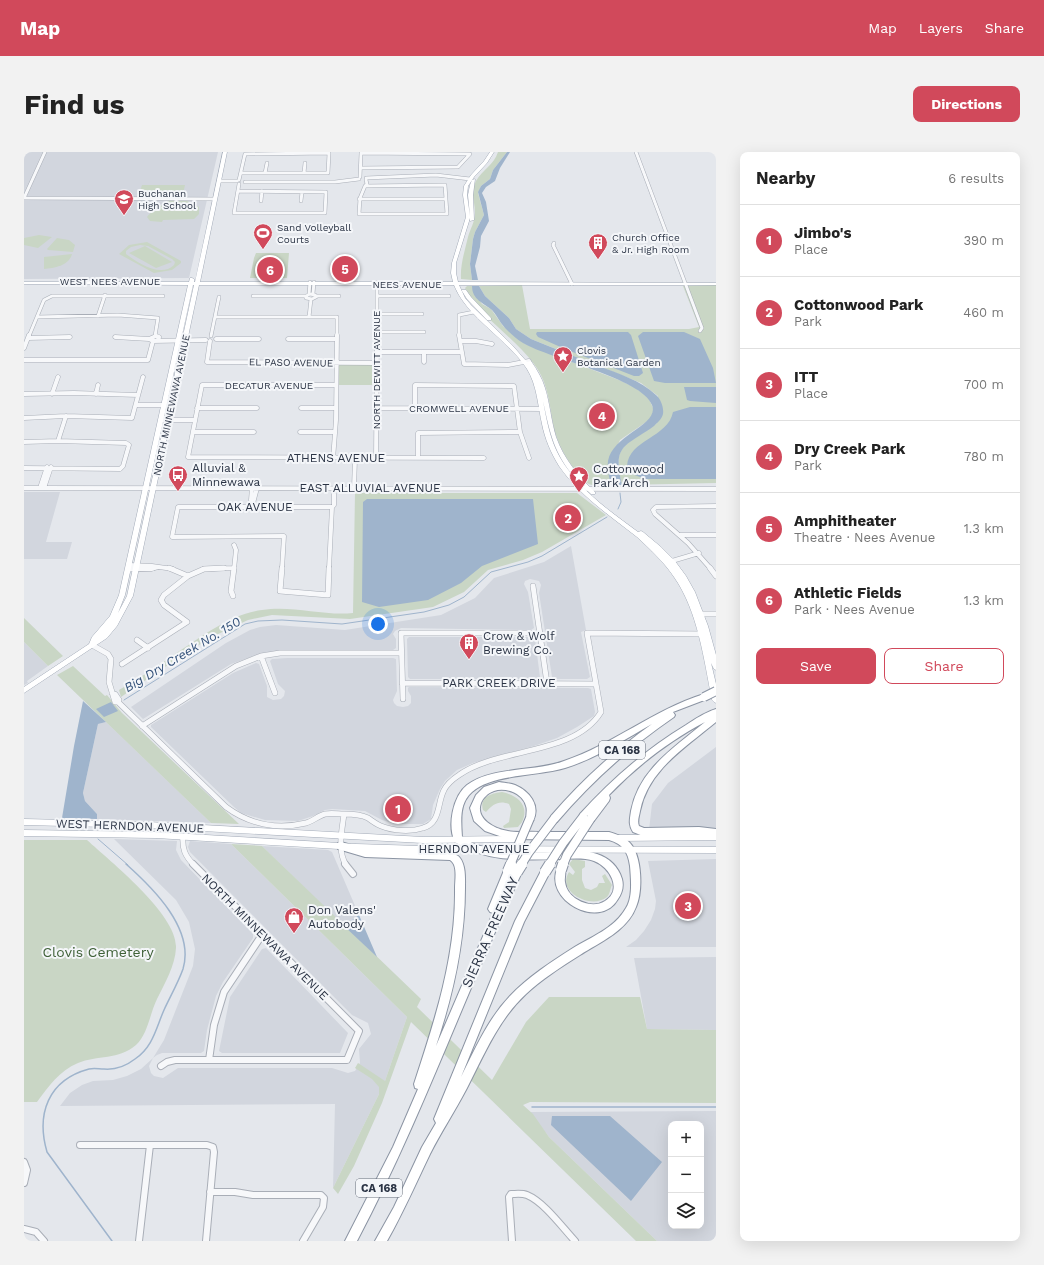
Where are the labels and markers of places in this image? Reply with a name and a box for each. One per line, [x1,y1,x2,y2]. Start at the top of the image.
school or university icon: Buchanan High School [113,188,135,216]
place label: Buchanan High School [138,188,196,211]
sports icon: Sand Volleyball Courts [252,222,274,250]
place label: Sand Volleyball Courts [277,222,351,245]
building icon: Church Office & Jr. High Room [587,232,609,260]
place label: Church Office & Jr. High Room [612,232,689,255]
pin: 5 [332,254,358,284]
pin: 6 [257,255,283,285]
place icon: Clovis Botanical Garden [552,345,574,373]
place label: Clovis Botanical Garden [577,345,661,368]
pin: 4 [589,401,615,431]
place label: Alluvial & Minnewawa [192,461,261,489]
place label: Cottonwood Park Arch [593,462,664,490]
bus stop icon: Alluvial & Minnewawa [167,464,189,492]
place icon: Cottonwood Park Arch [568,465,590,493]
pin: 2 [555,503,581,533]
place label: Crow & Wolf Brewing Co. [483,629,555,657]
building icon: Crow & Wolf Brewing Co. [458,632,480,660]
pin: 1 [385,794,411,824]
pin: 3 [675,891,701,921]
place label: Don Valens' Autobody [308,903,376,931]
shop icon: Don Valens' Autobody [283,906,305,934]

